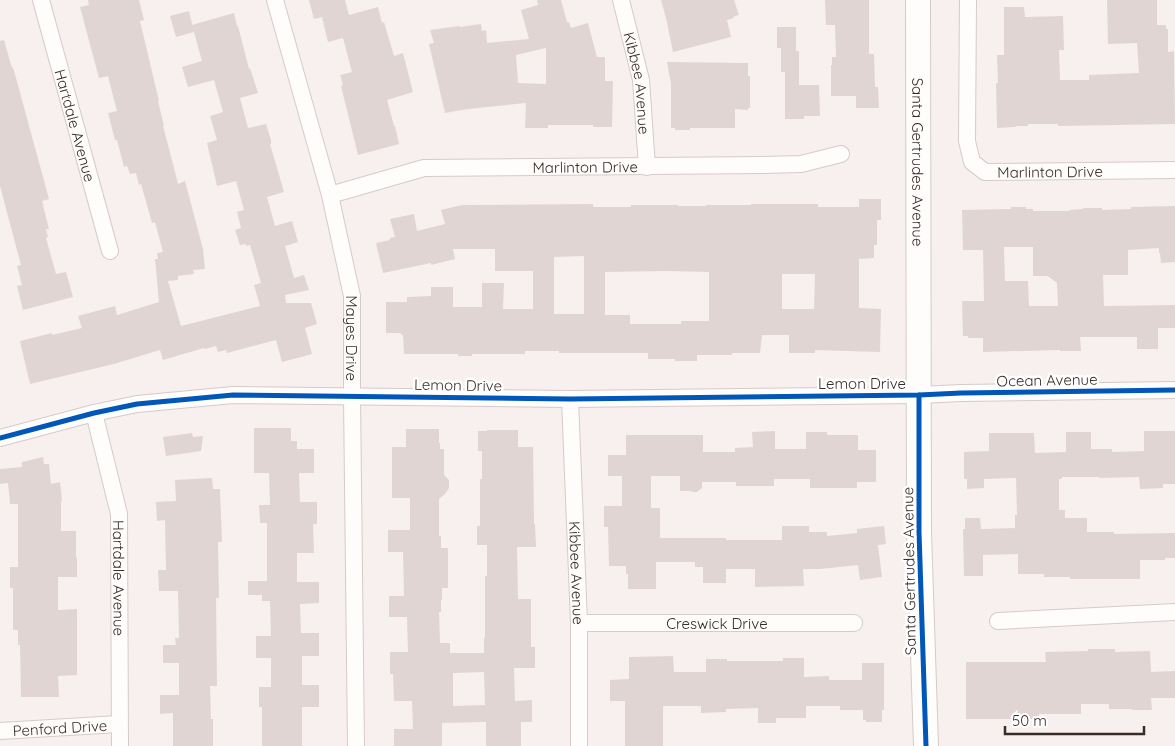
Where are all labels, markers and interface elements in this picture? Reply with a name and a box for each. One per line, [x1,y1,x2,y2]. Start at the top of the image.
street label: Kibbee Avenue [620,30,654,135]
street label: Hartdale Avenue [51,67,100,184]
street label: Santa Gertrudes Avenue [909,78,928,246]
street label: Marlinton Drive [532,157,638,177]
street label: Marlinton Drive [997,161,1103,181]
street label: Mayes Drive [343,295,362,381]
street label: Ocean Avenue [996,370,1098,390]
street label: Lemon Drive [818,374,906,393]
street label: Lemon Drive [414,375,502,395]
street label: Santa Gertrudes Avenue [898,487,920,655]
street label: Hartdale Avenue [110,520,129,636]
street label: Kibbee Avenue [565,521,589,625]
street label: Creswick Drive [666,614,768,633]
scale bar [1005,704,1144,736]
text: 50 m [1012,711,1047,730]
street label: Penford Drive [12,715,108,740]

